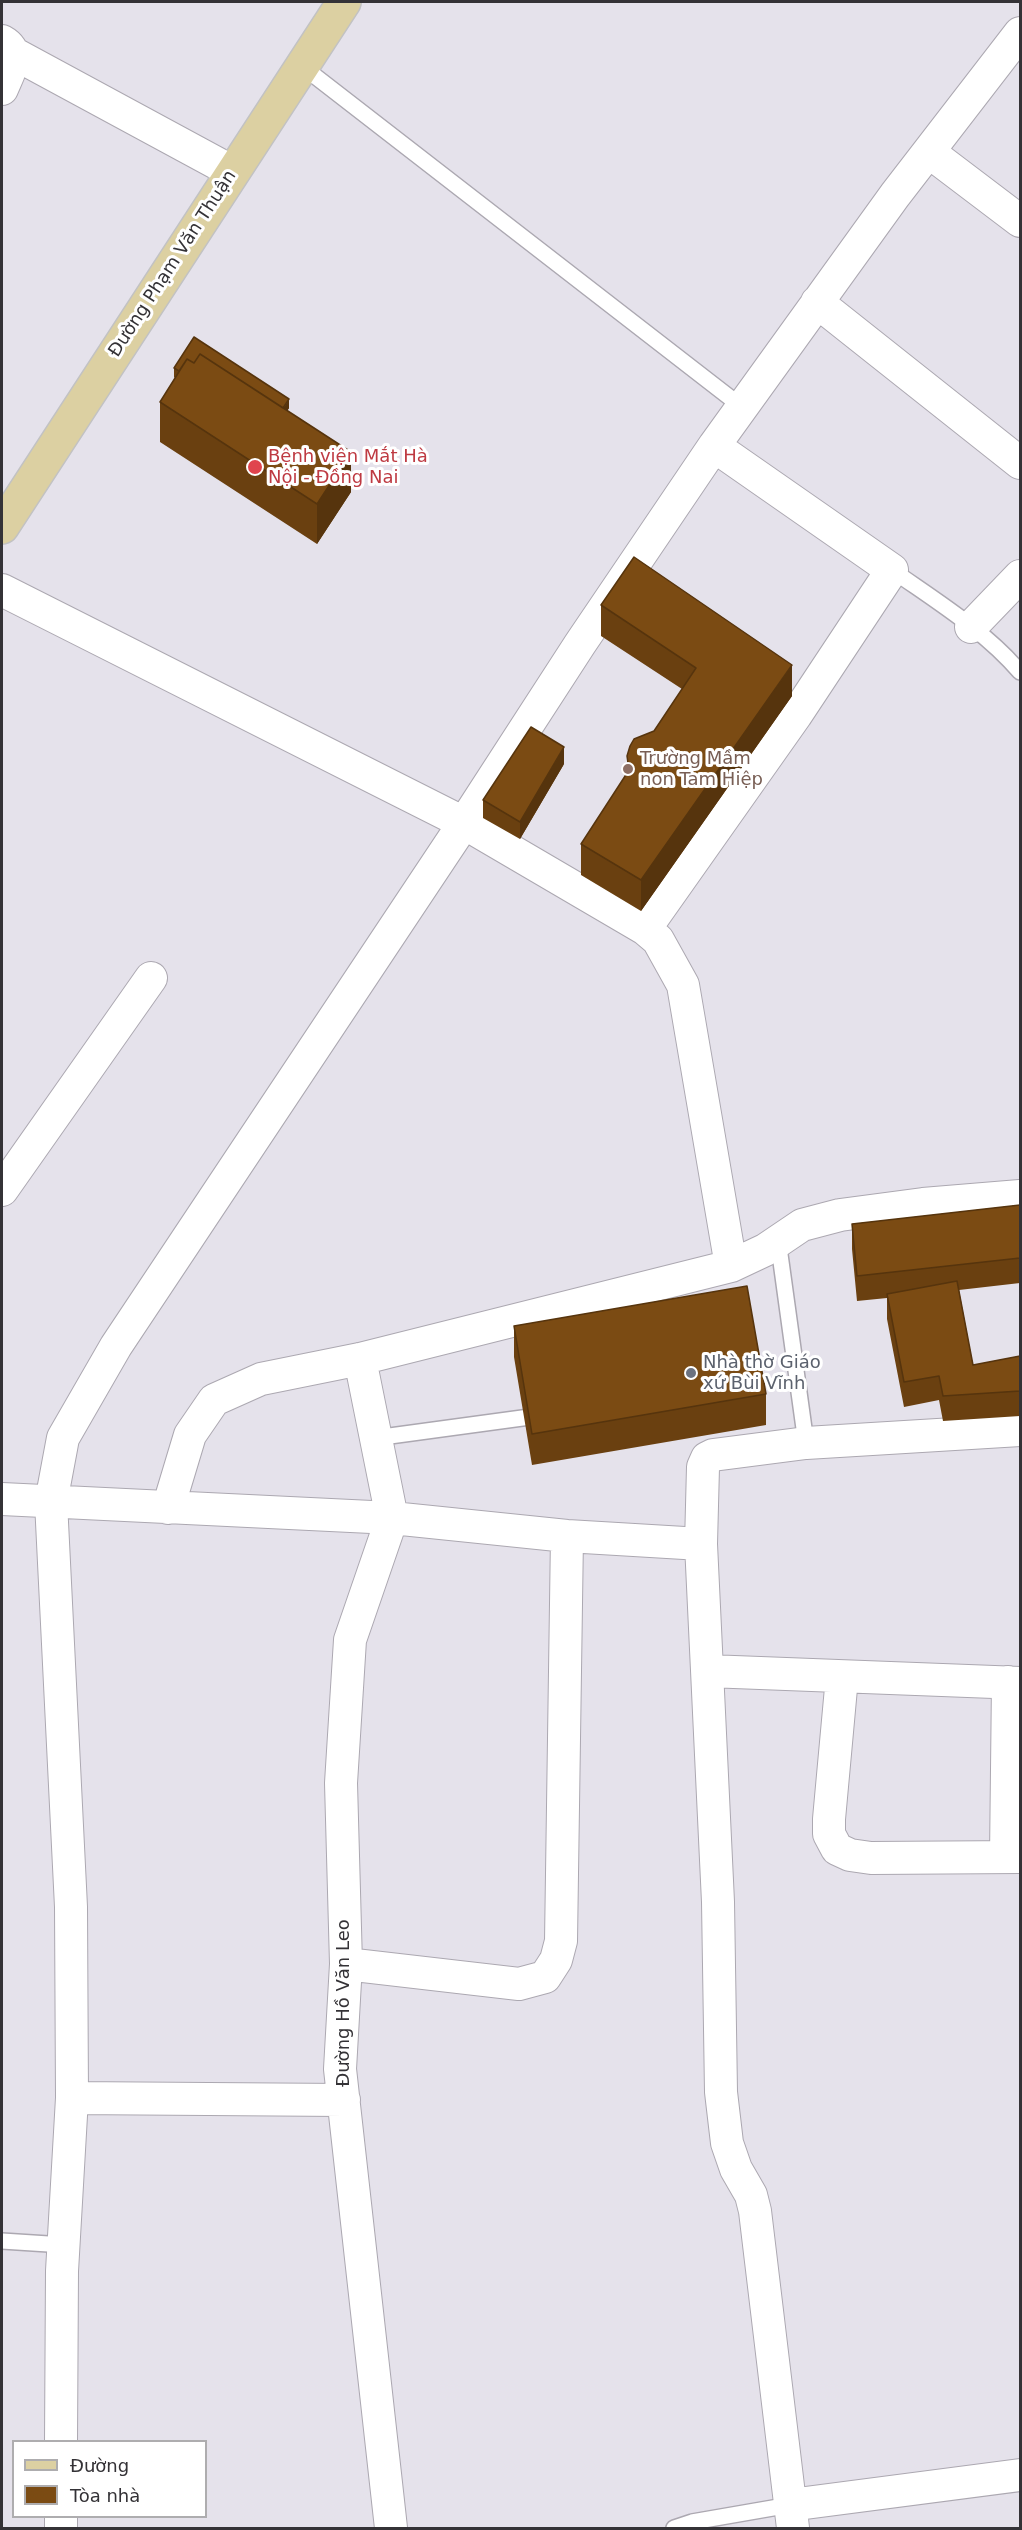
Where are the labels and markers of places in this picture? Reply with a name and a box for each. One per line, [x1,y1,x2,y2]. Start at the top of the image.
place label: Bệnh viện Mắt Hà Nội - Đồng Nai [268,446,428,488]
marker: Bệnh viện Mắt Hà Nội - Đồng Nai [246,458,264,476]
place label: Trường Mầm non Tam Hiệp [640,748,763,790]
marker: Trường Mầm non Tam Hiệp [621,762,635,776]
place label: Nhà thờ Giáo xứ Bùi Vĩnh [703,1352,821,1394]
marker: Nhà thờ Giáo xứ Bùi Vĩnh [684,1366,698,1380]

